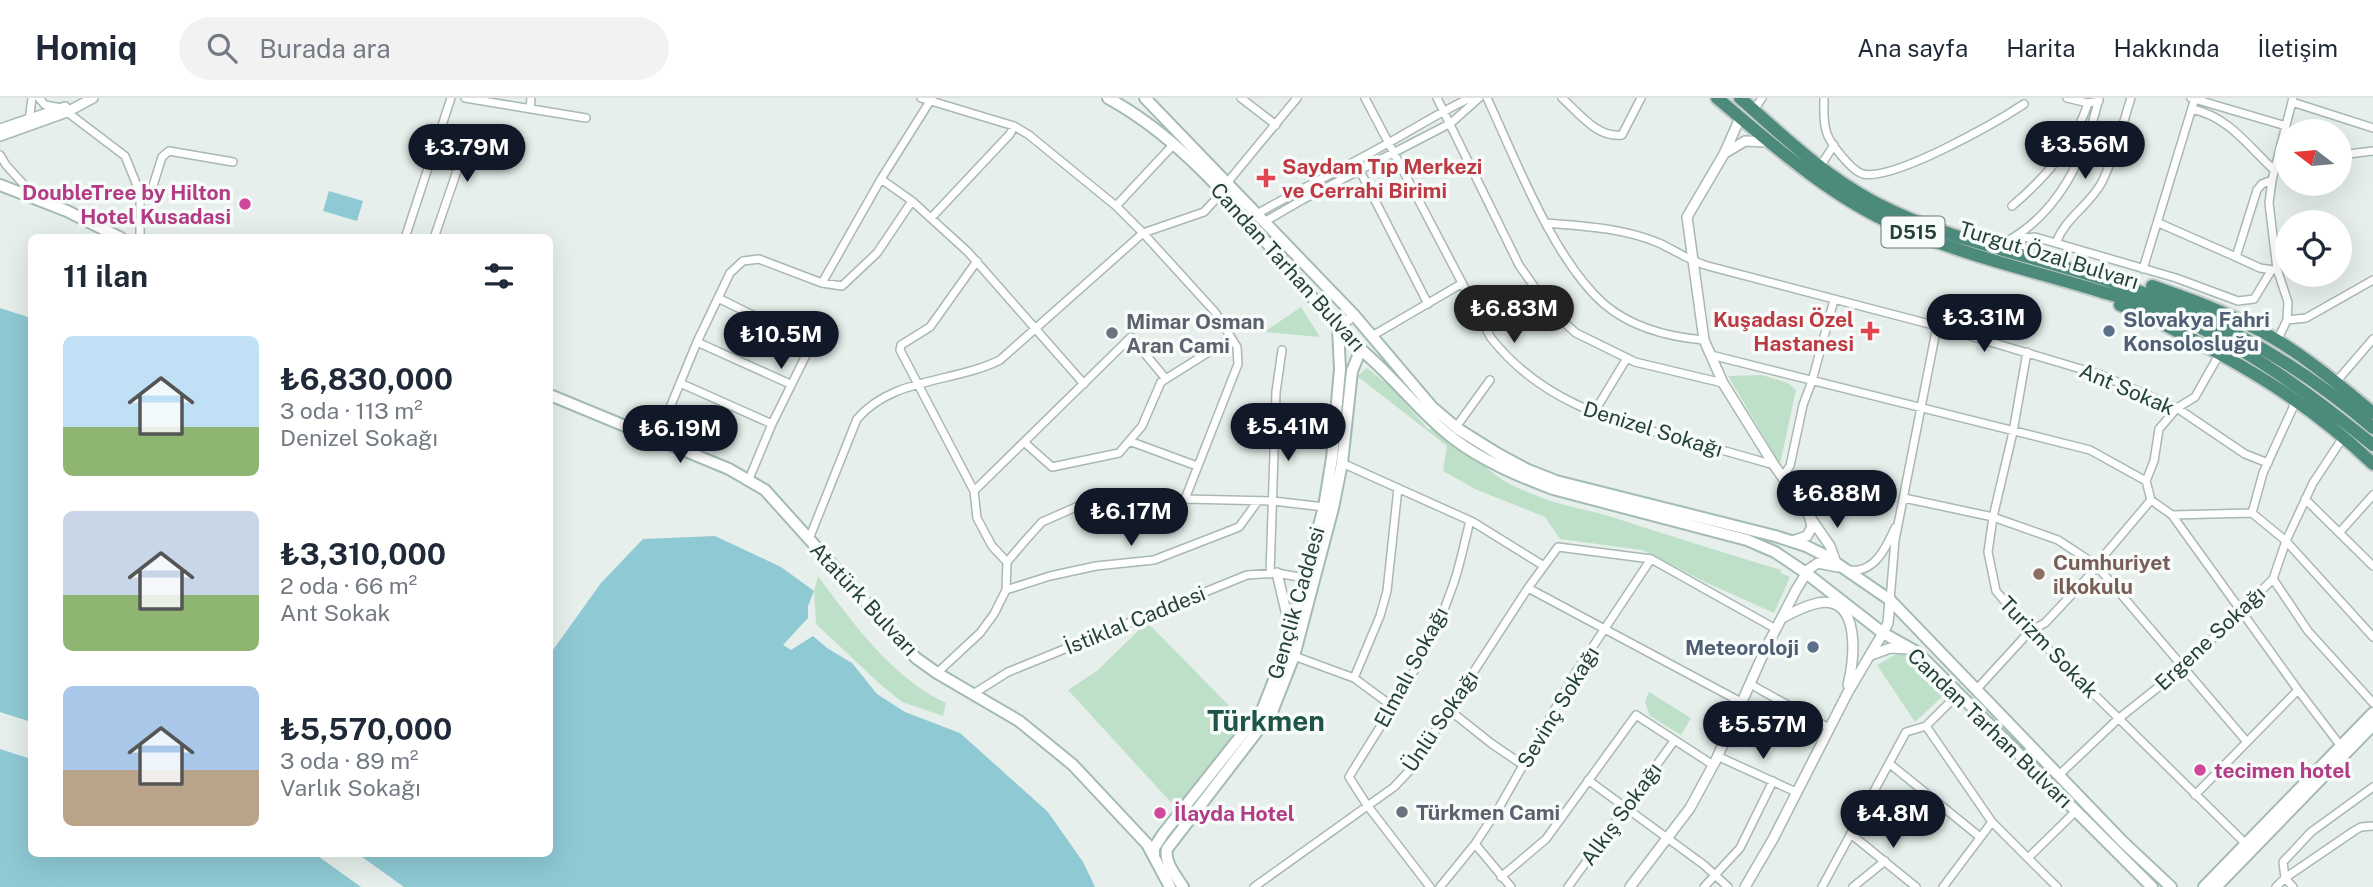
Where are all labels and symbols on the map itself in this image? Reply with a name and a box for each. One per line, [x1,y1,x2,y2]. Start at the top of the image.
north arrow [2275,119,2352,196]
pin: ₺3.56M [2028,122,2142,181]
pin: ₺3.79M [410,125,524,184]
place label: Saydam Tıp Merkezi ve Cerrahi Birimi [1282,154,1482,203]
marker: Saydam Tıp Merkezi ve Cerrahi Birimi [1256,168,1276,188]
street label: Candan Tarhan Bulvarı [1205,177,1371,357]
place label: DoubleTree by Hilton Hotel Kusadasi [22,180,231,229]
marker: DoubleTree by Hilton Hotel Kusadasi [237,196,253,212]
road number: D515 [1882,216,1944,248]
street label: Turgut Özal Bulvarı [1956,216,2142,294]
pin: ₺6.83M [1457,286,1571,345]
pin: ₺3.31M [1927,294,2041,354]
place label: Kuşadası Özel Hastanesi [1713,307,1854,356]
place label: Slovakya Fahri Konsolosluğu [2123,307,2270,356]
place label: Mimar Osman Aran Cami [1126,309,1265,358]
pin: ₺10.5M [724,312,838,371]
marker: Kuşadası Özel Hastanesi [1860,321,1880,341]
marker: Slovakya Fahri Konsolosluğu [2101,323,2117,339]
marker: Mimar Osman Aran Cami [1104,325,1120,341]
street label: Ant Sokak [2076,358,2178,420]
street label: Denizel Sokağı [1580,396,1726,462]
pin: ₺5.41M [1231,404,1345,463]
pin: ₺6.19M [623,406,737,465]
pin: ₺6.88M [1780,470,1894,530]
pin: ₺6.17M [1074,489,1188,548]
street label: Gençlik Caddesi [1262,524,1330,682]
street label: Atatürk Bulvarı [805,537,923,661]
place label: Cumhuriyet ilkokulu [2053,550,2171,599]
marker: Cumhuriyet ilkokulu [2031,566,2047,582]
street label: İstiklal Caddesi [1061,580,1209,660]
street label: Ergene Sokağı [2150,581,2270,695]
street label: Turizm Sokak [1994,591,2104,703]
street label: Elmalı Sokağı [1369,603,1453,731]
place label: Meteoroloji [1685,635,1799,660]
marker: Meteoroloji [1805,639,1821,655]
street label: Sevinç Sokağı [1512,642,1604,772]
street label: Candan Tarhan Bulvarı [1903,643,2077,813]
street label: Ünlü Sokağı [1397,665,1483,777]
pin: ₺5.57M [1706,702,1820,761]
district label: Türkmen [1207,704,1325,737]
street label: Alkış Sokağı [1575,758,1667,870]
place label: tecimen hotel [2214,758,2351,783]
marker: tecimen hotel [2192,762,2208,778]
pin: ₺4.8M [1844,790,1942,850]
place label: Türkmen Cami [1416,800,1560,825]
place label: İlayda Hotel [1174,801,1295,826]
marker: Türkmen Cami [1394,804,1410,820]
marker: İlayda Hotel [1152,805,1168,821]

